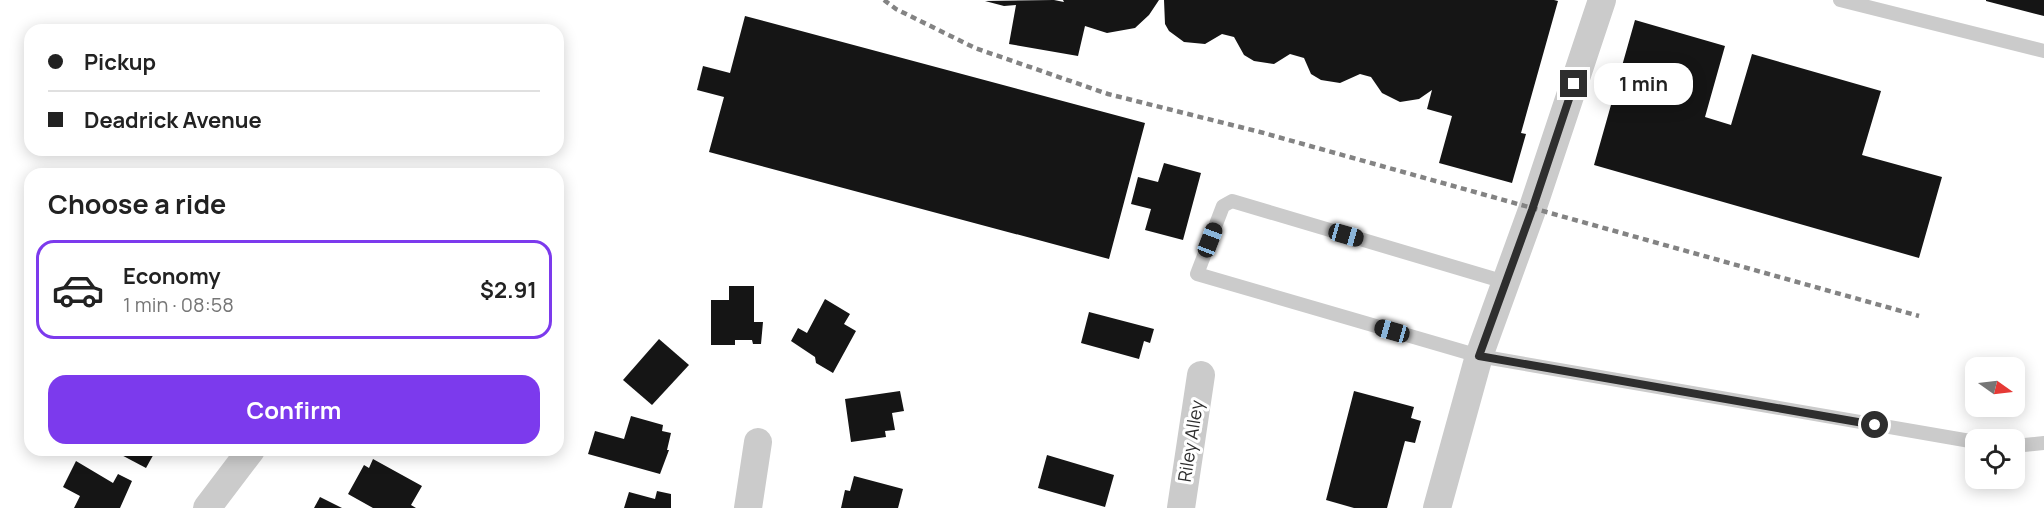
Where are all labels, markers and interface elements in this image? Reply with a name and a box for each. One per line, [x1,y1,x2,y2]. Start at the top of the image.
text: Pickup [84,47,156,77]
callout: 1 min [1595,63,1694,105]
route end [1560,70,1587,97]
text: 1 min [1619,70,1668,97]
text: Deadrick Avenue [84,105,262,135]
text: Choose a ride [48,185,226,222]
car [1195,220,1225,260]
car [1326,221,1366,249]
text: Economy [123,261,221,291]
icon: car [51,263,105,317]
text: $2.91 [480,275,537,305]
text: 1 min · 08:58 [123,291,234,318]
car [1372,317,1412,345]
north arrow [1965,357,2025,417]
map controls [1965,357,2025,489]
button: Confirm [48,375,540,444]
street label: Riley Alley [1172,398,1208,484]
route start [1861,411,1888,438]
button: locate [1965,429,2025,489]

